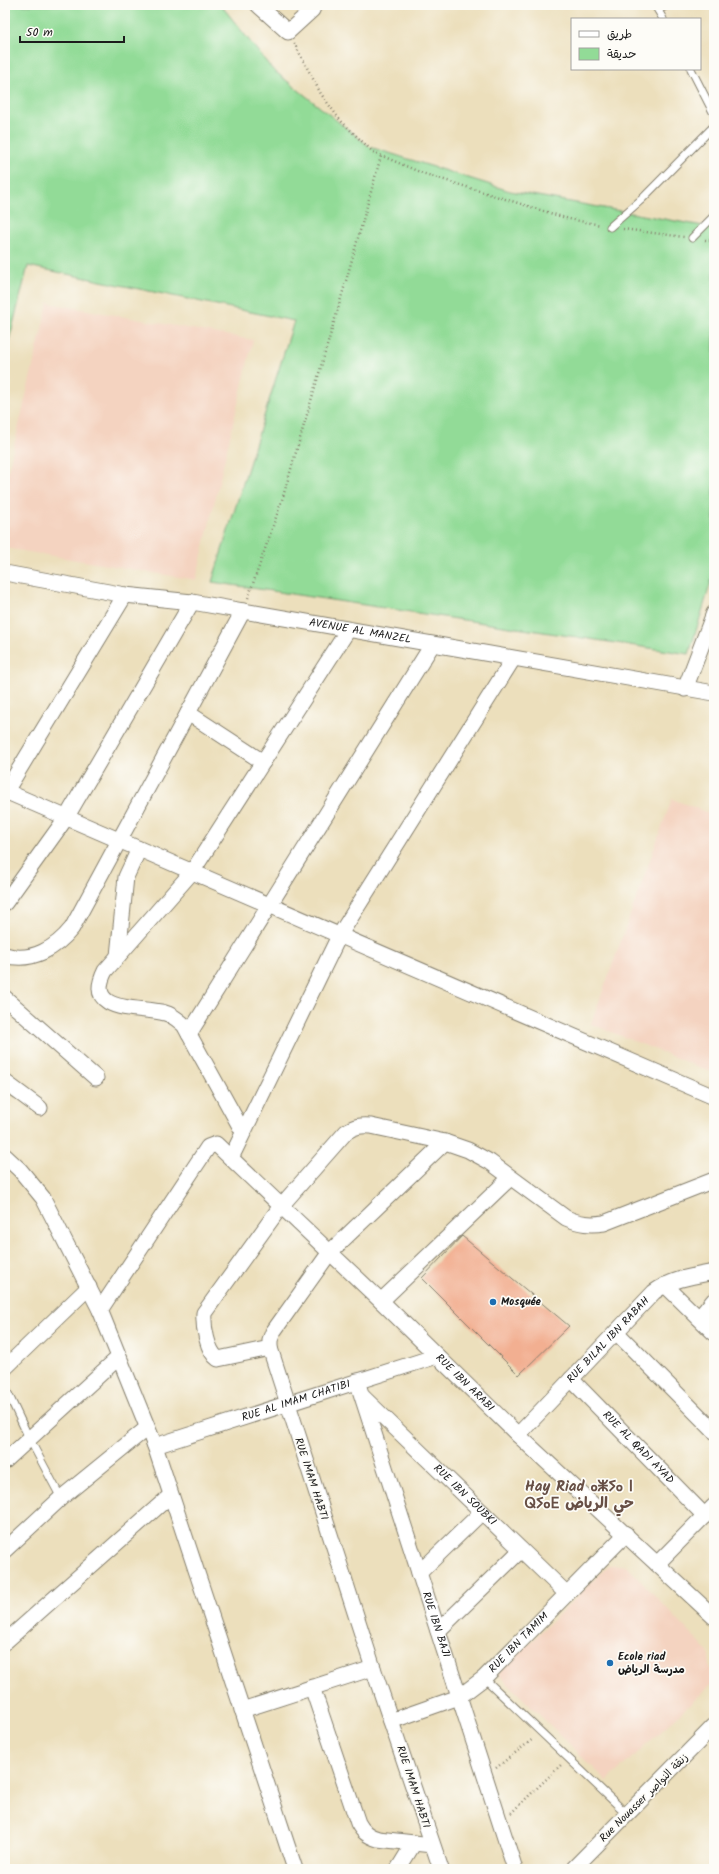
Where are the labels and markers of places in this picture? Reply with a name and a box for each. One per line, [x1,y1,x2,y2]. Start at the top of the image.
place label: Mosquée [501,1293,542,1311]
marker: Mosquée [488,1297,498,1307]
place label: Ecole riad مدرسة الرياض [618,1648,685,1679]
marker: Ecole riad مدرسة الرياض [605,1658,615,1668]

